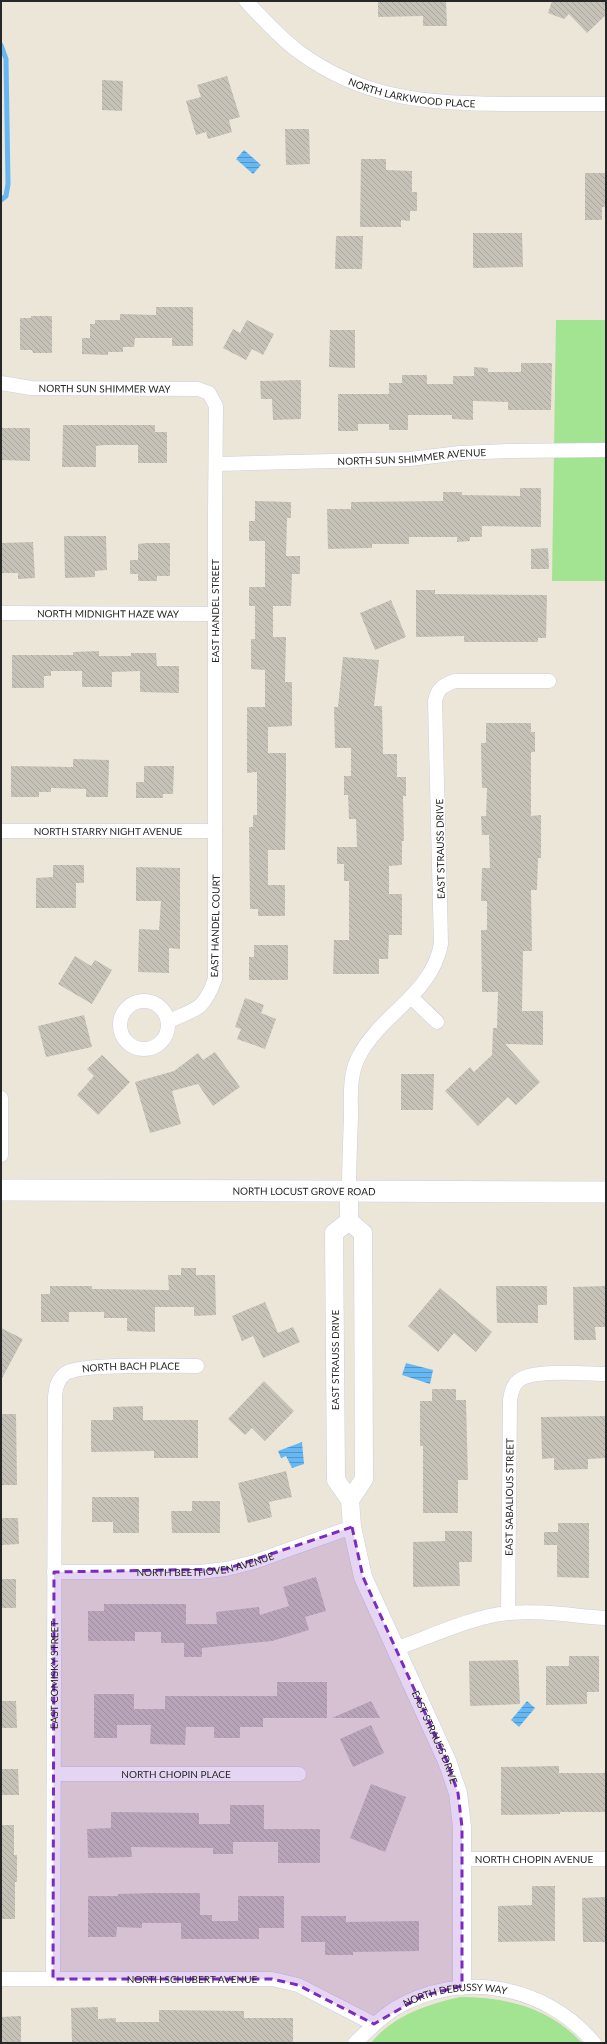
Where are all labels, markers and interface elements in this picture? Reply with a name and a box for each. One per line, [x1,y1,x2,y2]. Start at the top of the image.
street label: NORTH LARKWOOD PLACE [347,75,476,109]
street label: NORTH SUN SHIMMER WAY [39,382,171,395]
street label: NORTH SUN SHIMMER AVENUE [337,446,487,467]
street label: EAST HANDEL STREET [209,559,221,663]
street label: NORTH MIDNIGHT HAZE WAY [37,607,180,620]
street label: EAST STRAUSS DRIVE [433,799,447,899]
street label: NORTH STARRY NIGHT AVENUE [34,825,183,837]
street label: EAST HANDEL COURT [208,874,222,977]
street label: NORTH LOCUST GROVE ROAD [232,1185,376,1197]
street label: EAST STRAUSS DRIVE [329,1310,341,1410]
street label: NORTH BACH PLACE [81,1360,180,1375]
street label: EAST SABALIOUS STREET [503,1438,516,1556]
street label: NORTH BEETHOVEN AVENUE [136,1549,276,1578]
street label: EAST COMISKY STREET [48,1621,60,1729]
street label: EAST STRAUSS DRIVE [410,1689,460,1786]
street label: NORTH CHOPIN PLACE [121,1768,231,1780]
street label: NORTH CHOPIN AVENUE [475,1853,593,1865]
street label: NORTH SCHUBERT AVENUE [127,1973,258,1985]
street label: NORTH DEBUSSY WAY [401,1981,509,2009]

